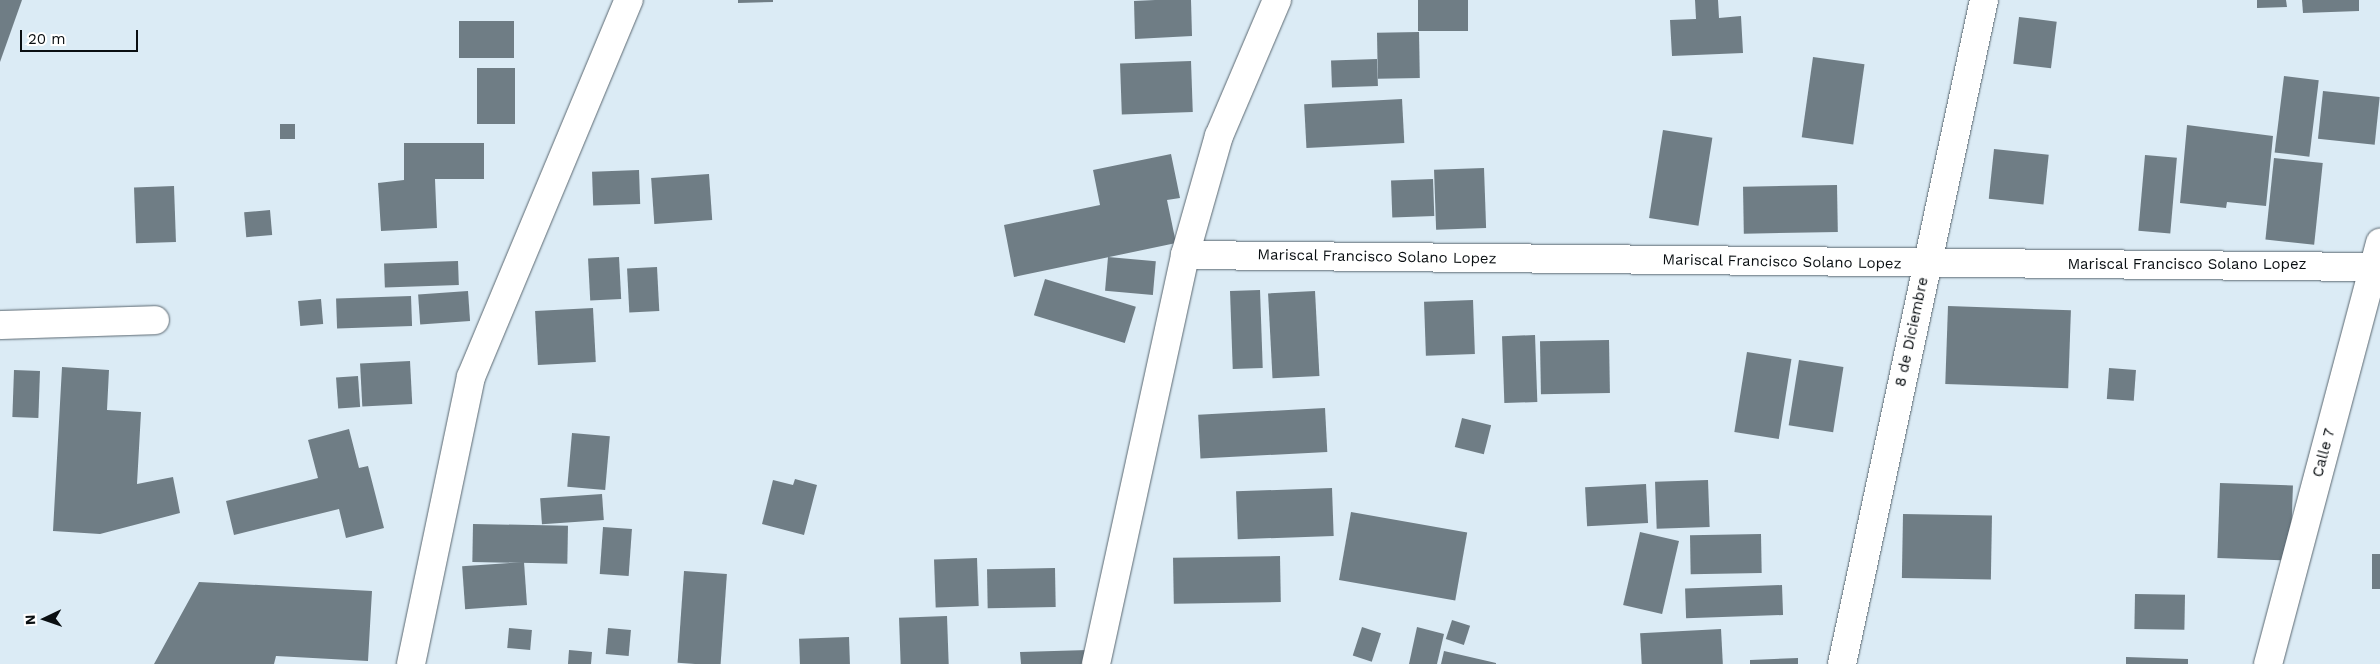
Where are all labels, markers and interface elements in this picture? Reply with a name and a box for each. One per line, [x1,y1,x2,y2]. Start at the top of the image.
scale bar [22,20,140,52]
text: 20 m [28,30,66,48]
street label: Mariscal Francisco Solano Lopez [1257,246,1497,268]
street label: Mariscal Francisco Solano Lopez [1662,251,1902,273]
street label: Mariscal Francisco Solano Lopez [2067,256,2307,274]
street label: 8 de Diciembre [1892,276,1932,388]
street label: Calle 7 [2309,426,2339,480]
north arrow [20,594,70,644]
text: N [22,614,38,625]

